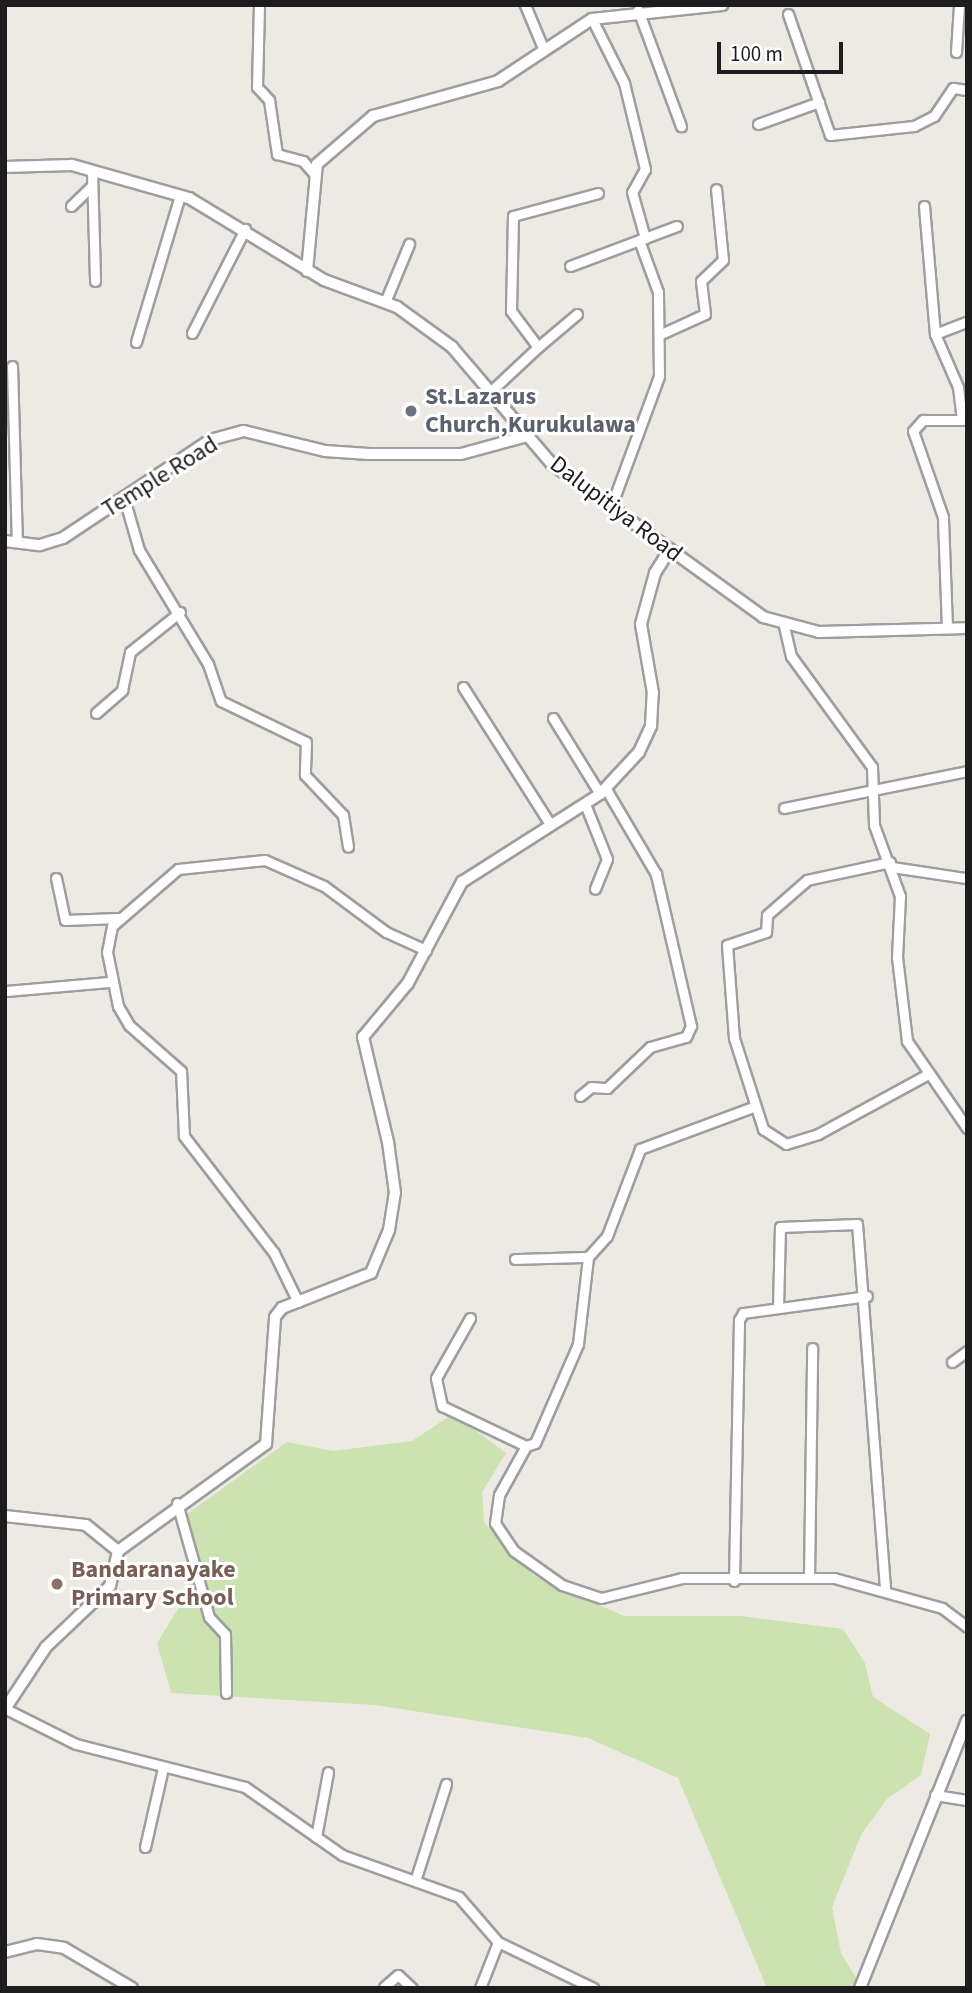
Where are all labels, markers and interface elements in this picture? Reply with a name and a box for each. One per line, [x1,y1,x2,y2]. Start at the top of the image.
scale bar [720,28,846,72]
text: 100 m [730,39,783,69]
place label: St.Lazarus Church,Kurukulawa [425,383,636,439]
marker: St.Lazarus Church,Kurukulawa [403,403,419,419]
street label: Temple Road [97,430,223,524]
street label: Dalupitiya Road [544,450,688,568]
place label: Bandaranayake Primary School [71,1556,236,1612]
marker: Bandaranayake Primary School [49,1576,65,1592]

